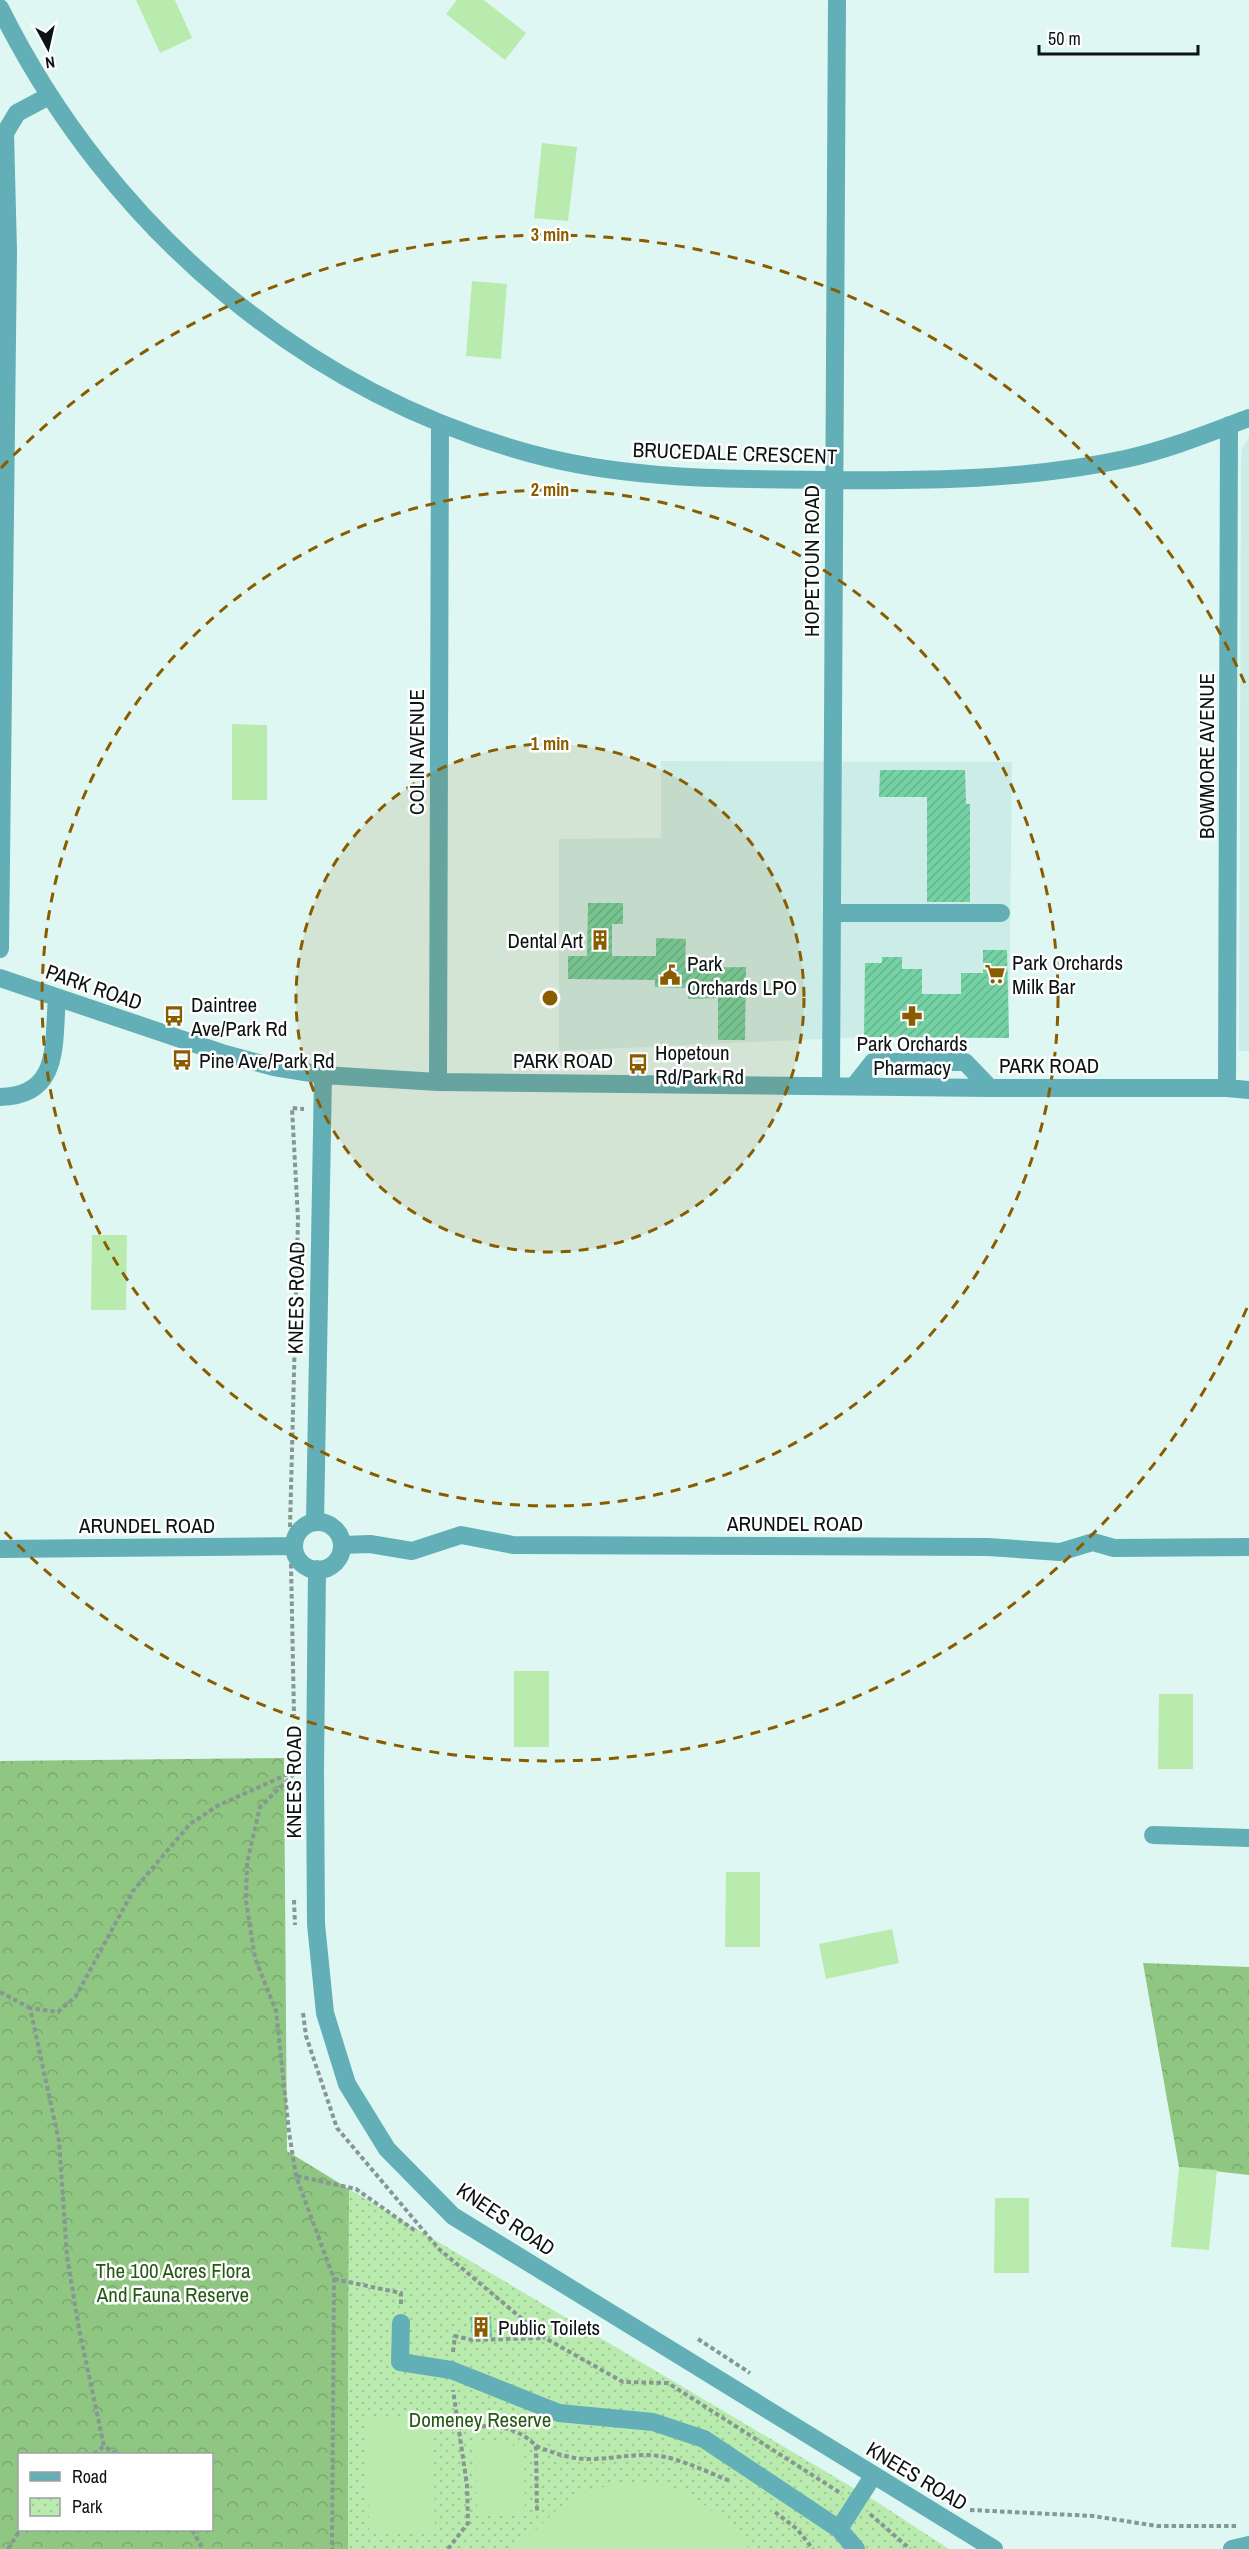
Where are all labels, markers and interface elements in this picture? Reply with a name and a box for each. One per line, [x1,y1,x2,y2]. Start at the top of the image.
north arrow [18,18,78,78]
scale bar [1039,18,1198,56]
text: 50 m [1048,26,1081,51]
text: N [44,51,56,74]
text: 3 min [531,222,569,247]
street label: BRUCEDALE CRESCENT [632,435,838,471]
text: 2 min [531,477,569,502]
street label: HOPETOUN ROAD [797,485,826,637]
street label: BOWMORE AVENUE [1192,673,1221,839]
street label: COLIN AVENUE [402,689,431,815]
text: 1 min [531,731,569,756]
place label: Dental Art [507,926,583,955]
building icon: Dental Art [588,928,612,952]
place label: Park Orchards Milk Bar [1012,948,1123,1001]
place label: Park Orchards LPO [687,949,797,1002]
street label: PARK ROAD [42,957,146,1017]
supermarket icon: Park Orchards Milk Bar [983,962,1007,986]
public building icon: Park Orchards LPO [658,963,682,987]
centre of rings [540,988,560,1008]
place label: Daintree Ave/Park Rd [190,990,287,1043]
bus stop icon: Daintree Ave/Park Rd [162,1004,186,1028]
pharmacy icon: Park Orchards Pharmacy [900,1004,924,1028]
place label: Park Orchards Pharmacy [856,1029,968,1082]
place label: Hopetoun Rd/Park Rd [655,1038,744,1091]
place label: Pine Ave/Park Rd [199,1046,335,1075]
street label: PARK ROAD [513,1046,613,1075]
bus stop icon: Pine Ave/Park Rd [170,1048,194,1072]
street label: PARK ROAD [999,1051,1099,1080]
bus stop icon: Hopetoun Rd/Park Rd [626,1052,650,1076]
street label: KNEES ROAD [281,1241,311,1355]
street label: ARUNDEL ROAD [726,1509,863,1538]
street label: ARUNDEL ROAD [78,1511,215,1540]
street label: KNEES ROAD [279,1726,308,1838]
street label: KNEES ROAD [451,2175,561,2263]
park label: The 100 Acres Flora And Fauna Reserve [95,2256,251,2309]
place label: Public Toilets [498,2313,600,2342]
building icon: Public Toilets [469,2315,493,2339]
park label: Domeney Reserve [409,2405,551,2434]
street label: KNEES ROAD [861,2434,973,2518]
legend [18,2453,213,2531]
text: Road [72,2464,107,2489]
text: Park [72,2494,103,2519]

